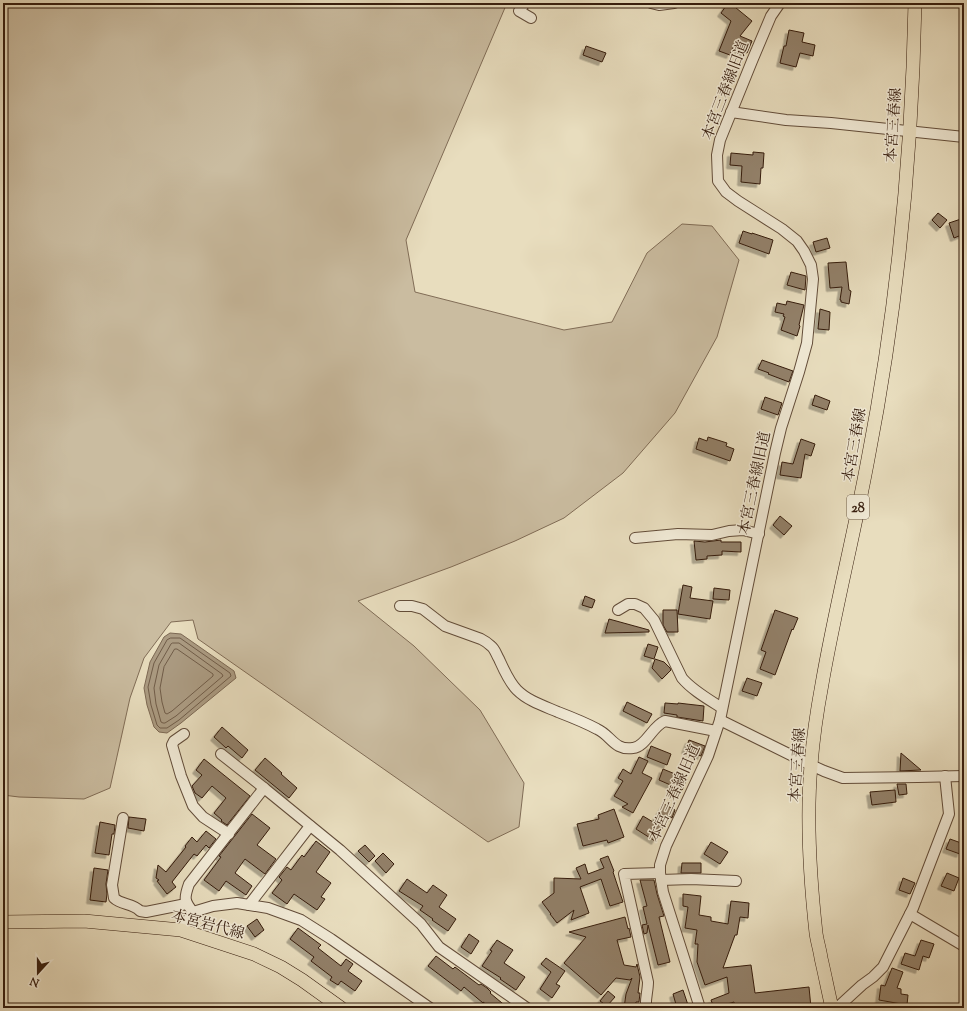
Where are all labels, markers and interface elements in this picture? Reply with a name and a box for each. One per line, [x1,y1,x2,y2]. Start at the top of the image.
street label: 本宮三春線旧道 [698,38,755,143]
street label: 本宮三春線 [881,87,908,163]
street label: 本宮三春線 [839,406,872,484]
street label: 本宮三春線旧道 [734,430,777,537]
road number: 28 [847,495,869,519]
street label: 本宮三春線 [785,727,812,803]
street label: 本宮三春線旧道 [644,741,706,846]
street label: 本宮岩代線 [169,906,247,945]
north arrow [18,953,58,993]
text: N [28,972,43,991]

